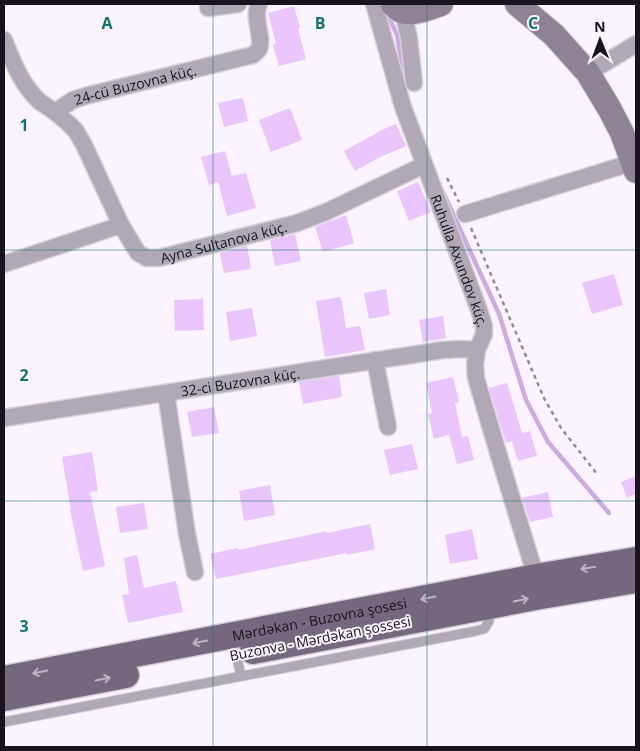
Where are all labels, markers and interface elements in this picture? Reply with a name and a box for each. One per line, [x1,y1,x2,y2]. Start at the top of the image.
text: A [101,12,113,34]
text: B [315,12,325,34]
text: C [528,12,538,34]
north arrow [575,15,625,65]
text: N [594,17,606,36]
street label: 24-cü Buzovna küç. [71,60,198,109]
text: 1 [19,114,29,136]
street label: Ruhulla Axundov küç. [427,192,493,329]
street label: Ayna Sultanova küç. [158,216,289,267]
street label: 32-ci Buzovna küç. [179,363,301,400]
text: 2 [19,364,29,386]
one-way arrow [581,564,597,574]
street label: Mərdəkan - Buzovna şosesi [230,592,408,645]
one-way arrow [421,594,437,604]
one-way arrow [512,595,528,604]
street label: Buzonva - Mərdəkan şossesi [228,611,412,665]
text: 3 [19,615,29,637]
one-way arrow [193,638,209,648]
one-way arrow [33,668,49,678]
one-way arrow [95,674,111,683]

